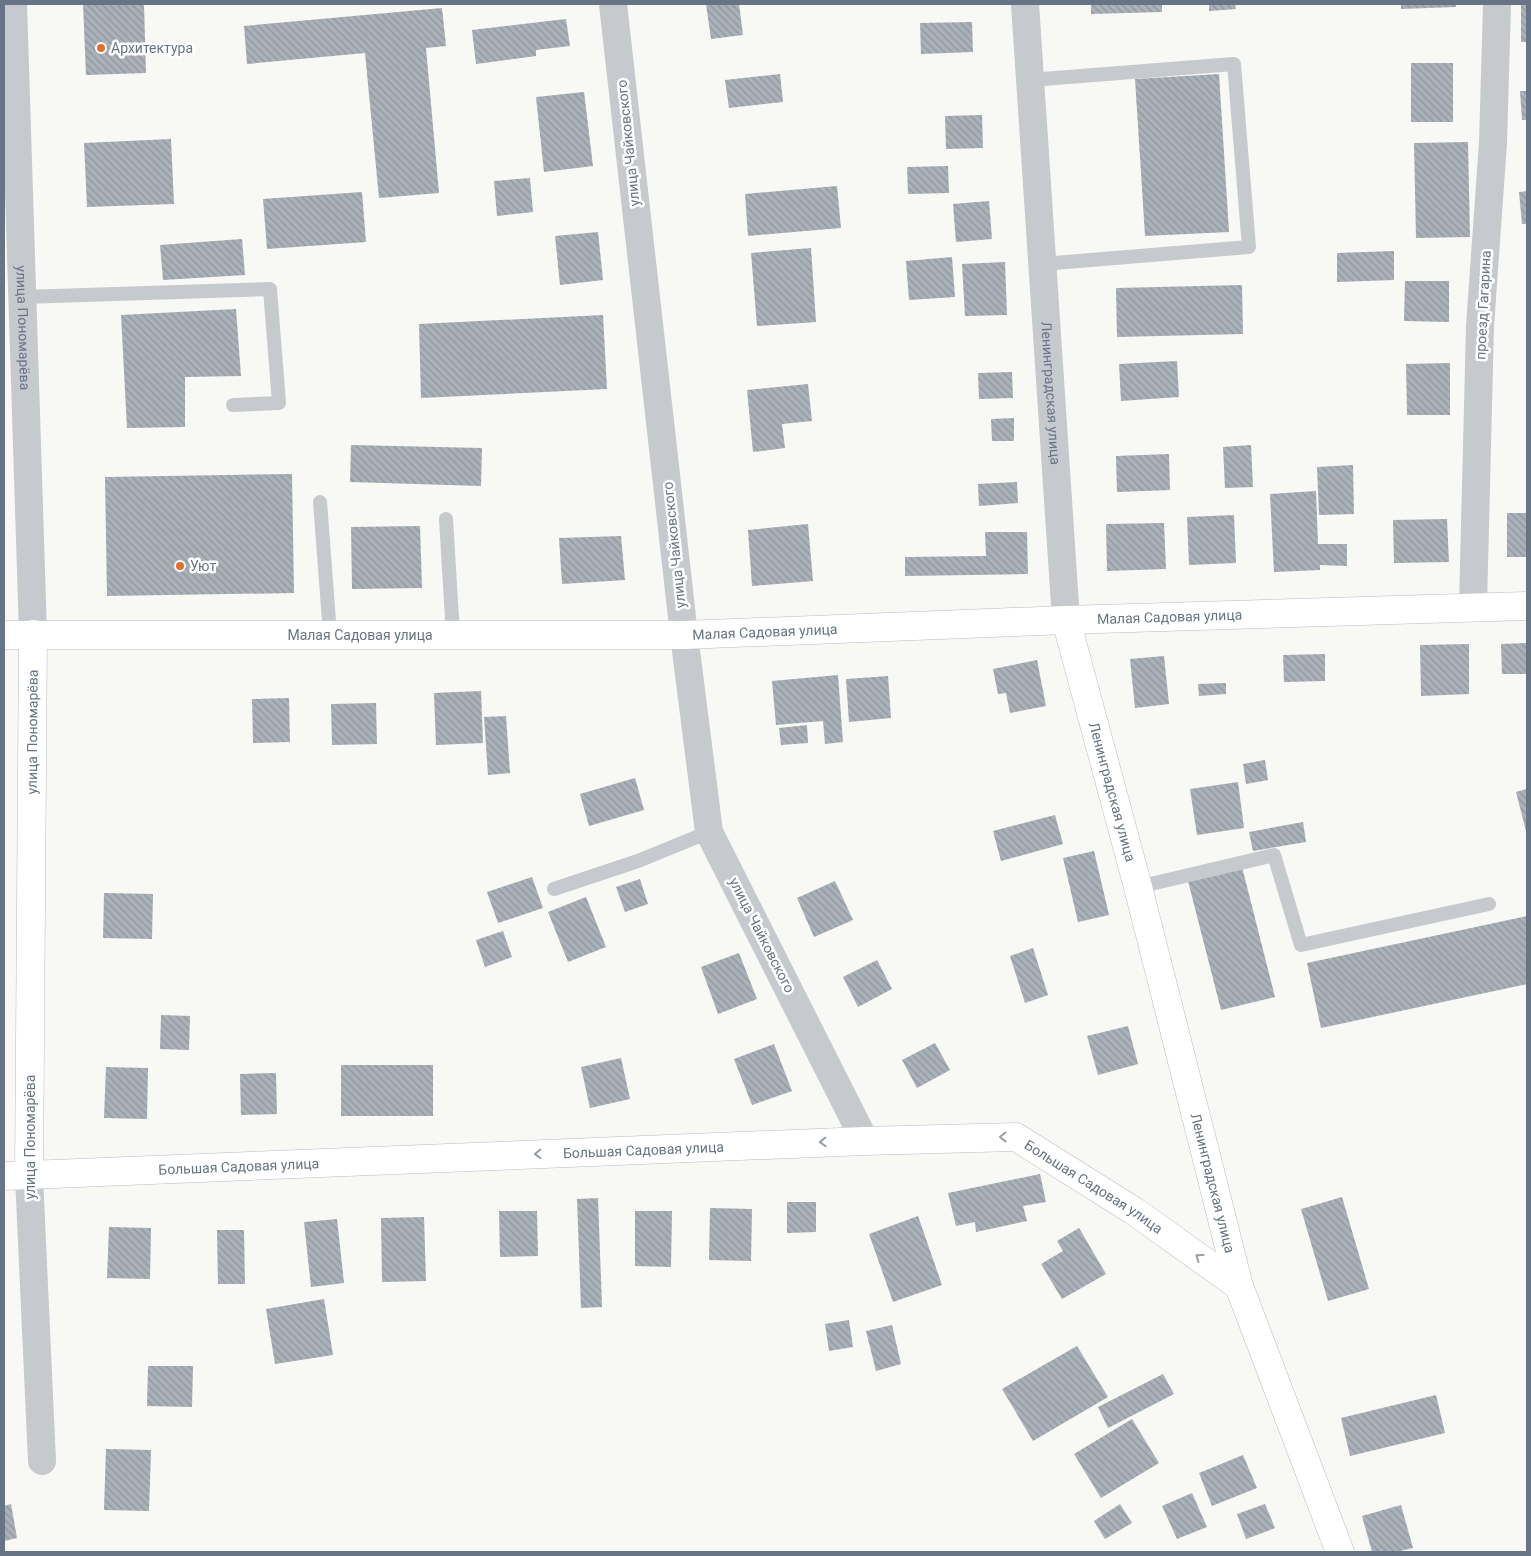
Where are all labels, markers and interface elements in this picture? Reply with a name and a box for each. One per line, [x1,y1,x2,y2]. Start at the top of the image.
place label: Архитектура [111,40,193,56]
marker: Архитектура [95,42,107,54]
street label: улица Чайковского [613,79,643,207]
street label: проезд Гагарина [1472,250,1494,360]
street label: улица Пономарёва [13,265,33,391]
street label: Ленинградская улица [1038,321,1064,465]
street label: улица Чайковского [659,481,689,609]
place label: Уют [190,558,217,574]
marker: Уют [174,560,186,572]
street label: Малая Садовая улица [1097,607,1242,627]
street label: Малая Садовая улица [692,621,838,643]
street label: Малая Садовая улица [287,627,433,643]
street label: улица Пономарёва [24,669,41,795]
street label: Ленинградская улица [1086,720,1139,863]
street label: улица Чайковского [726,875,798,995]
street label: улица Пономарёва [22,1075,38,1199]
street label: Ленинградская улица [1188,1112,1238,1255]
one-way arrow [999,1132,1006,1142]
street label: Большая Садовая улица [1022,1136,1166,1237]
one-way arrow [819,1137,827,1148]
street label: Большая Садовая улица [563,1139,724,1161]
one-way arrow [534,1149,542,1160]
street label: Большая Садовая улица [158,1155,320,1178]
one-way arrow [1196,1255,1205,1263]

